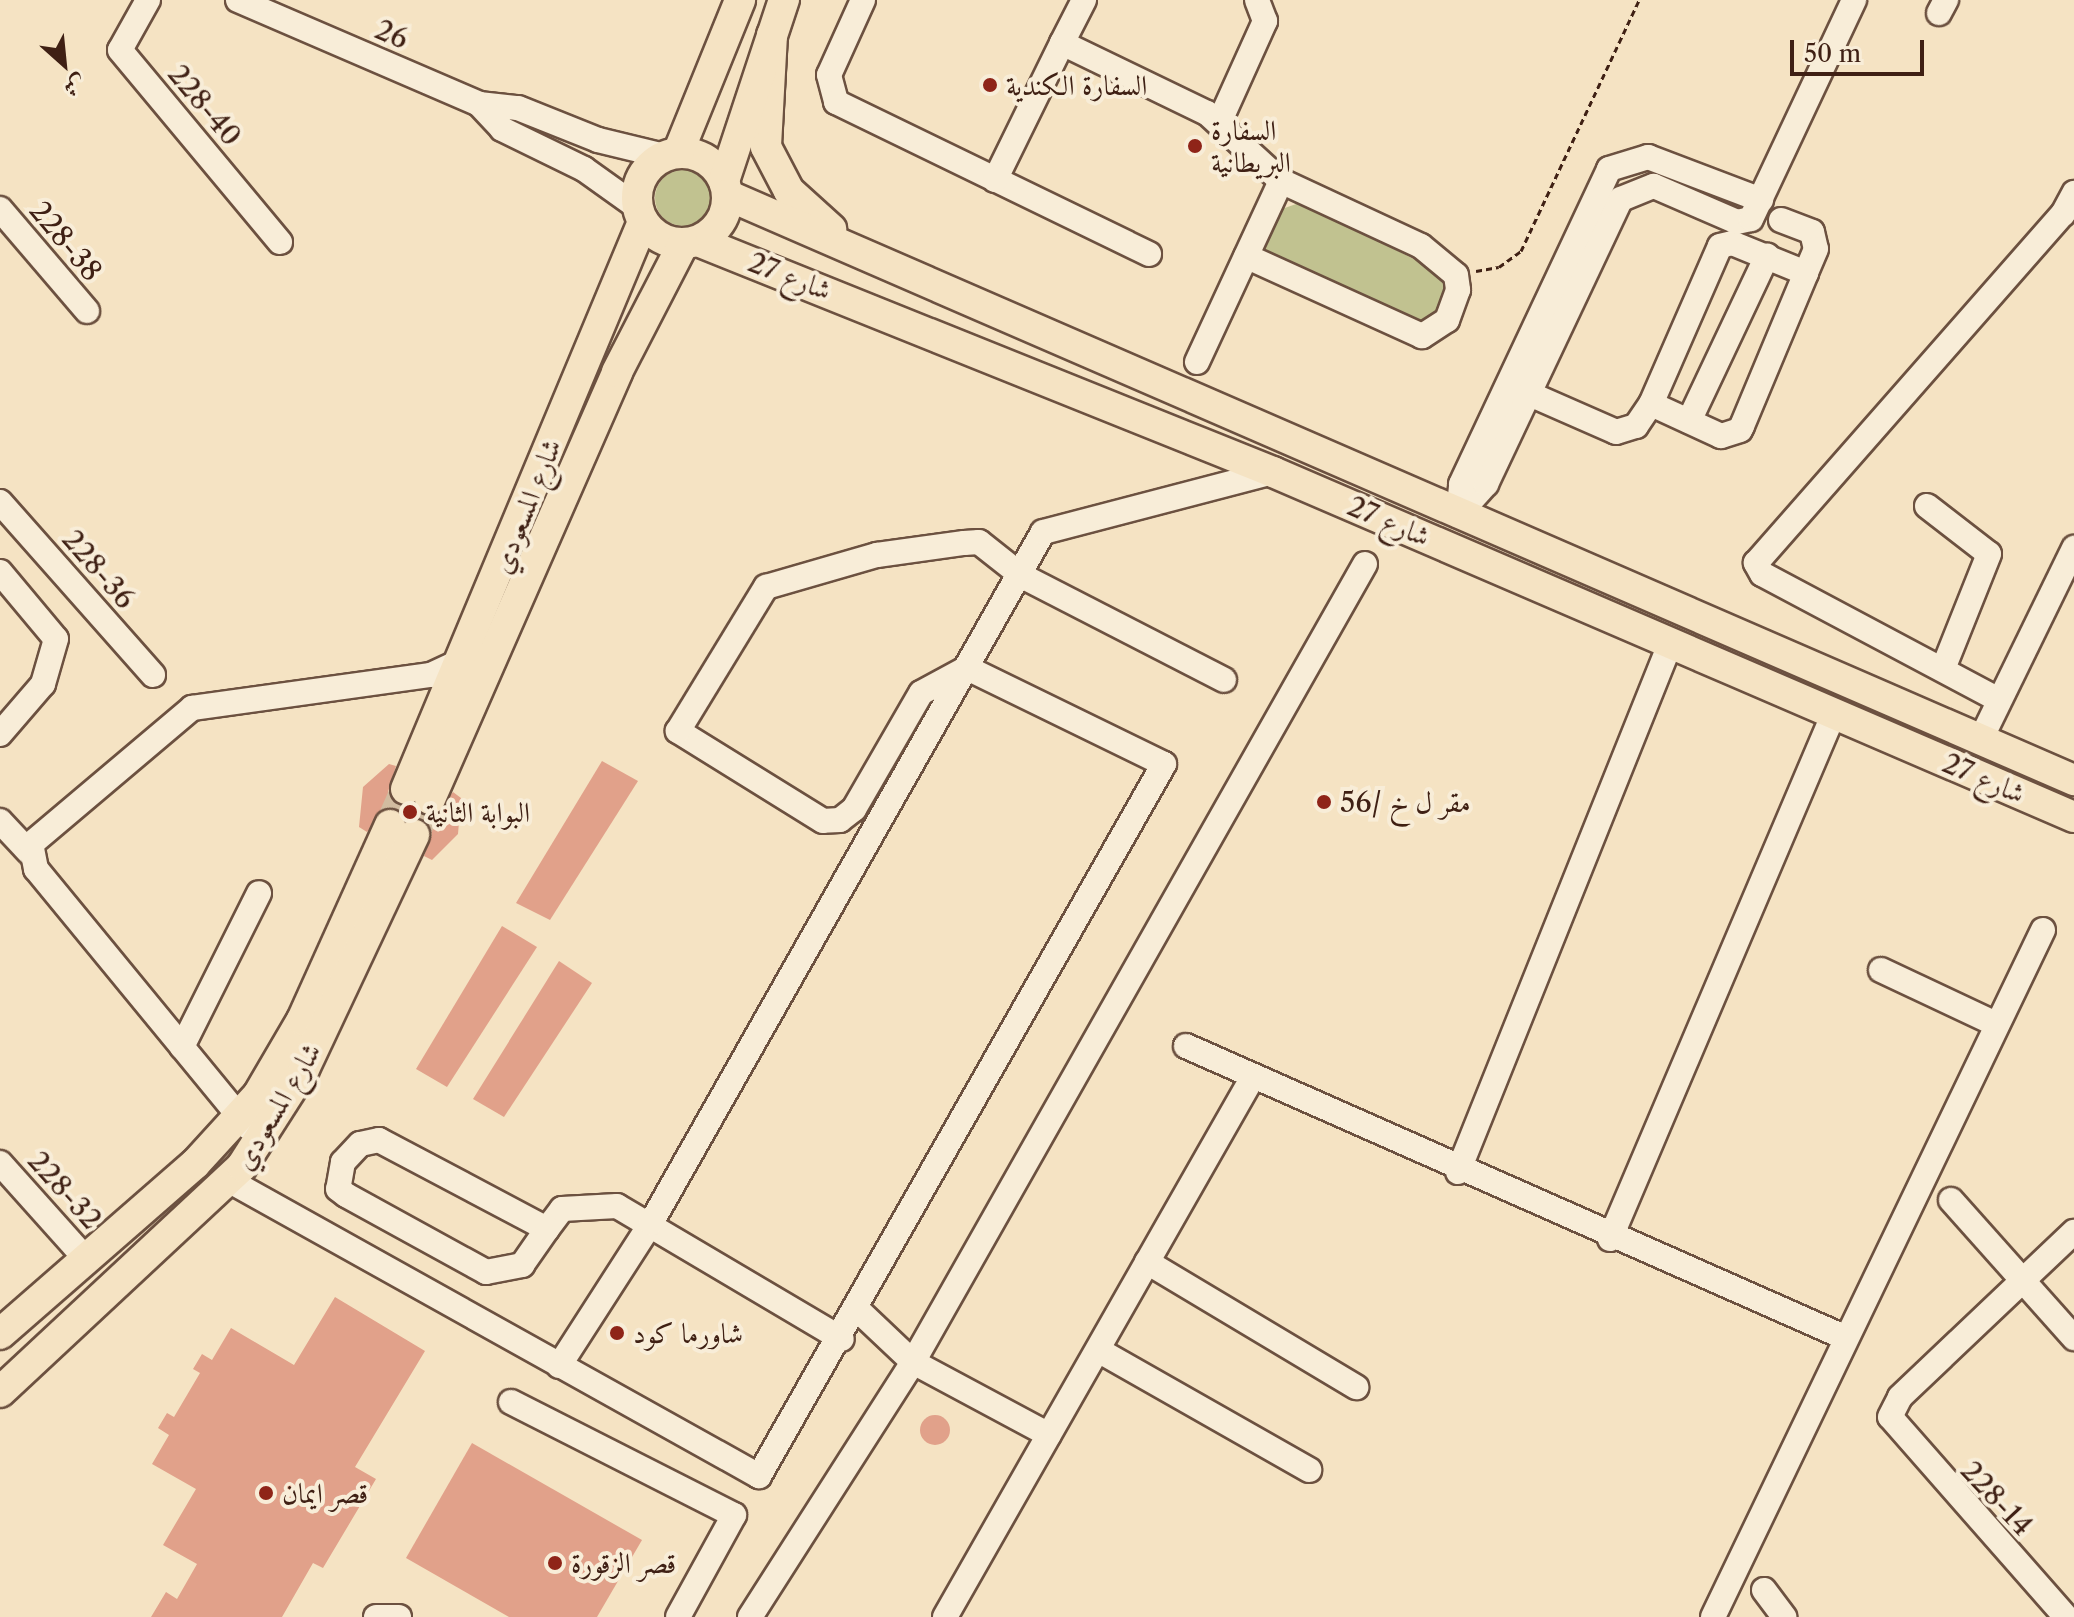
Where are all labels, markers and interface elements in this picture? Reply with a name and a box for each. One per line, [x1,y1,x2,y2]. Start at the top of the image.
street label: 26 [370,12,414,56]
north arrow [24,24,104,104]
scale bar [1794,24,1928,74]
text: 50 m [1804,39,1861,68]
street label: 228-40 [161,58,249,152]
place label: السفارة الكندية [1006,68,1147,102]
text: ش [59,69,91,103]
marker: السفارة الكندية [981,76,999,94]
place label: السفارة البريطانية [1211,113,1291,179]
marker: السفارة البريطانية [1186,137,1204,155]
street label: 228-38 [23,194,109,288]
street label: شارع 27 [744,245,836,307]
street label: شارع المسعودي [484,434,568,578]
street label: شارع 27 [1343,489,1435,553]
street label: 228-36 [56,523,142,615]
street label: شارع 27 [1938,746,2030,810]
place label: مقر ل خ /56 [1340,785,1471,819]
marker: مقر ل خ /56 [1315,793,1333,811]
place label: البوابة الثانية [426,795,530,829]
marker: البوابة الثانية [401,803,419,821]
street label: شارع المسعودي [226,1037,328,1175]
street label: 228-32 [21,1144,109,1236]
place label: شاورما كود [633,1316,743,1350]
marker: شاورما كود [608,1324,626,1342]
street label: 228-14 [1954,1454,2040,1542]
place label: قصر ايمان [282,1476,368,1510]
marker: قصر ايمان [257,1484,275,1502]
place label: قصر الزقورة [571,1546,676,1580]
marker: قصر الزقورة [546,1554,564,1572]

